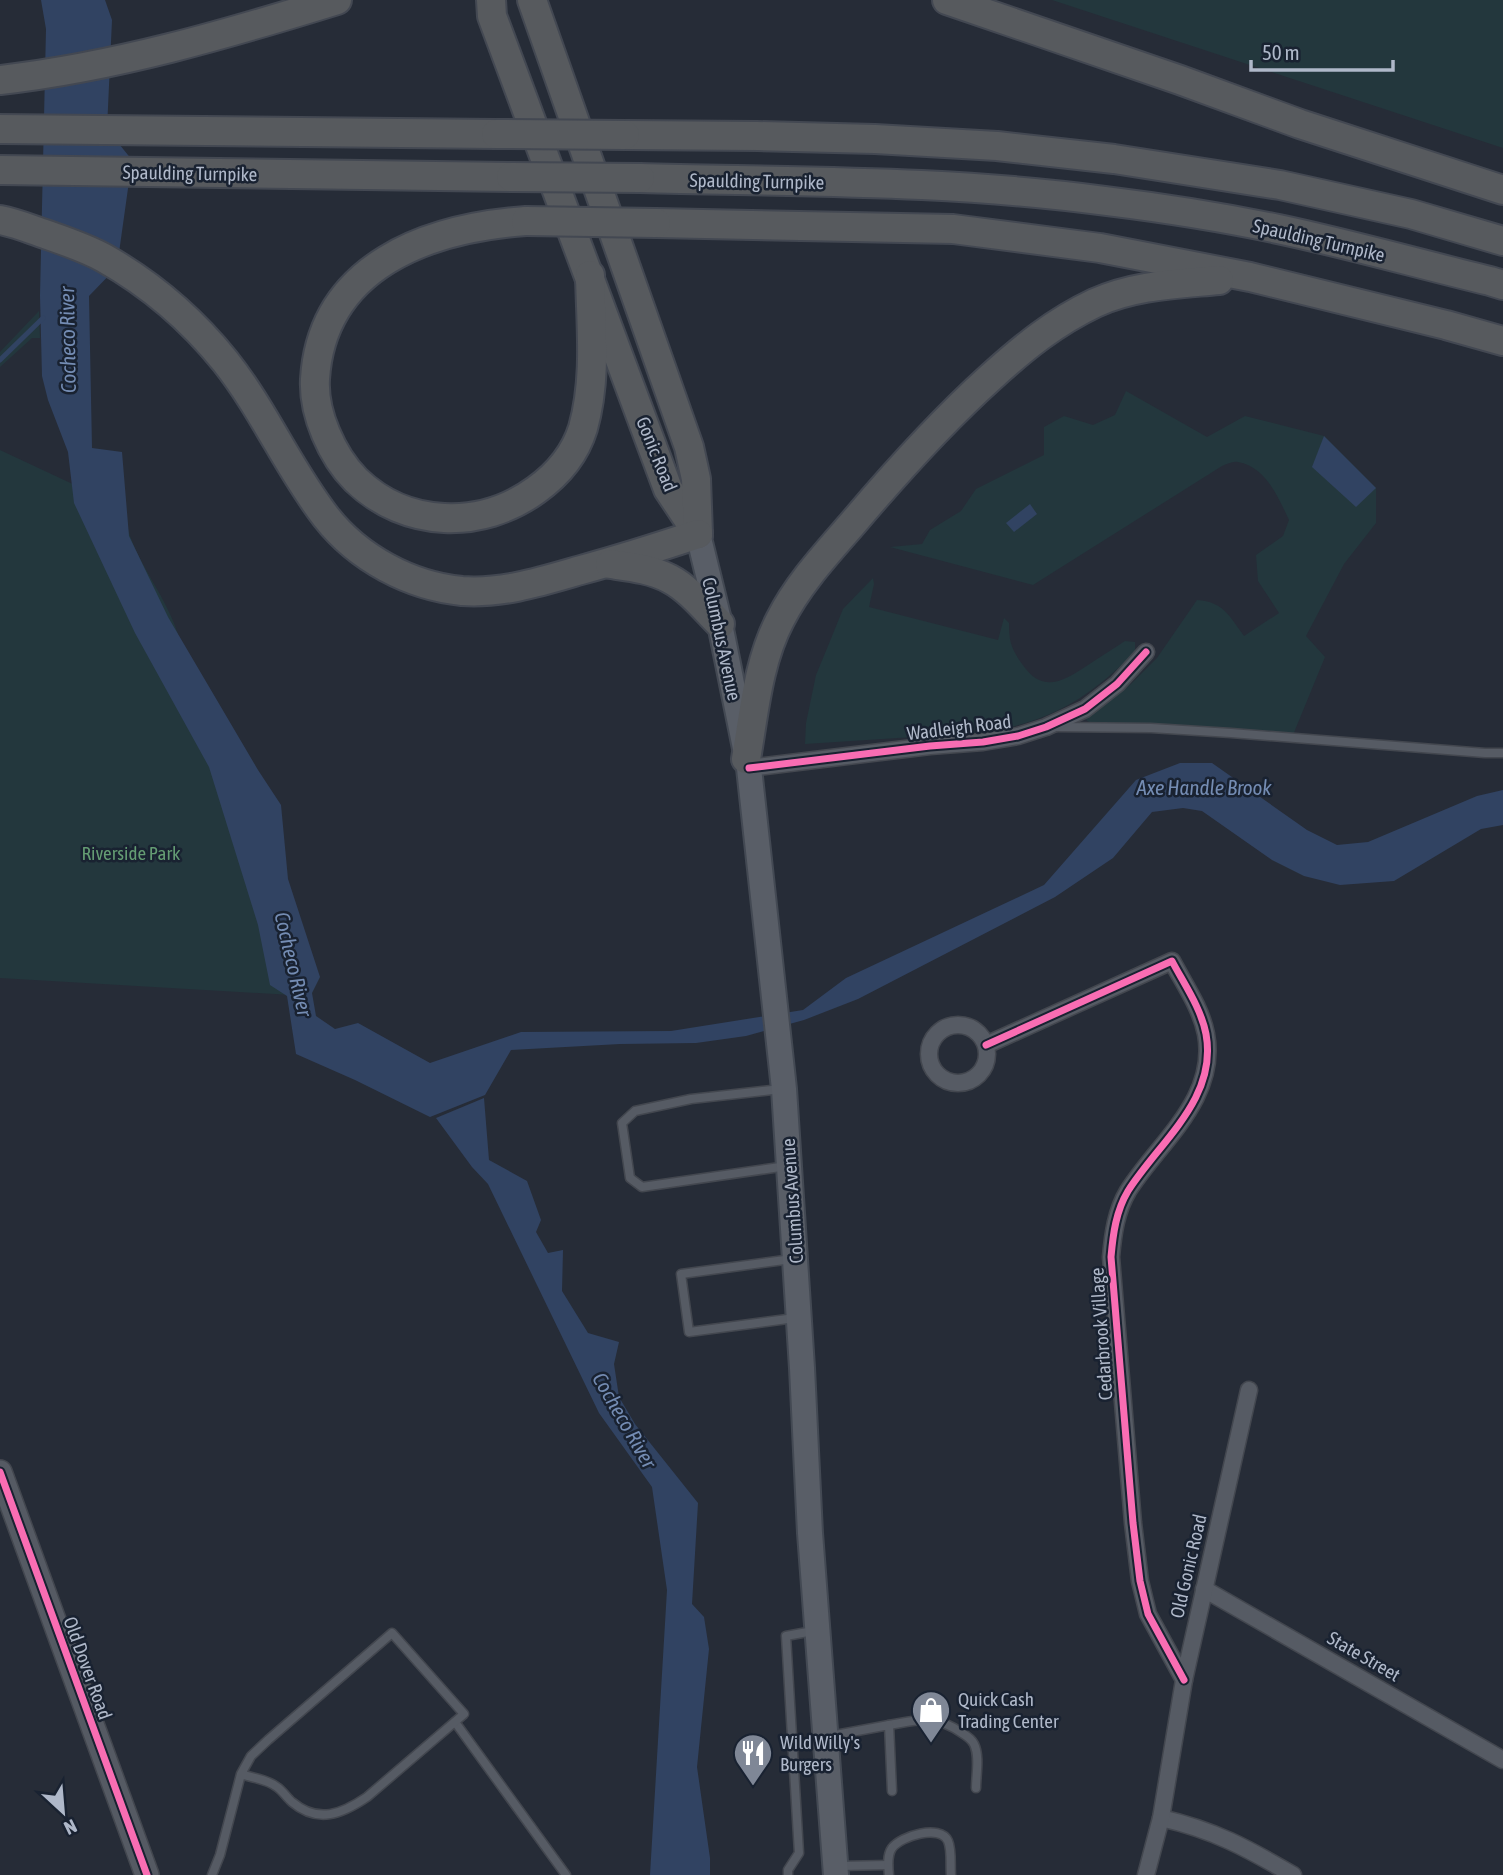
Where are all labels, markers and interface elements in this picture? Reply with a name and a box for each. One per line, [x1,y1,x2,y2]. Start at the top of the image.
scale bar [1251,28,1393,72]
text: 50 m [1262,40,1300,64]
street label: Spaulding Turnpike [123,161,257,185]
street label: Spaulding Turnpike [690,169,824,193]
street label: Spaulding Turnpike [1251,214,1387,266]
water label: Cocheco River [54,286,80,393]
street label: Gonic Road [632,413,682,495]
street label: Columbus Avenue [698,575,746,703]
street label: Wadleigh Road [905,710,1013,744]
water label: Axe Handle Brook [1135,775,1272,799]
park label: Riverside Park [82,842,181,864]
water label: Cocheco River [270,909,318,1019]
street label: Columbus Avenue [777,1138,807,1264]
street label: Cedarbrook Village [1085,1267,1117,1401]
water label: Cocheco River [588,1368,662,1473]
street label: Old Gonic Road [1165,1512,1211,1620]
street label: Old Dover Road [59,1614,117,1722]
street label: State Street [1324,1626,1404,1686]
place label: Quick Cash Trading Center [958,1688,1059,1732]
shop icon: Quick Cash Trading Center [910,1689,952,1744]
place label: Wild Willy's Burgers [780,1731,861,1775]
restaurant icon: Wild Willy's Burgers [732,1732,774,1787]
north arrow [28,1777,98,1847]
text: N [61,1815,80,1840]

